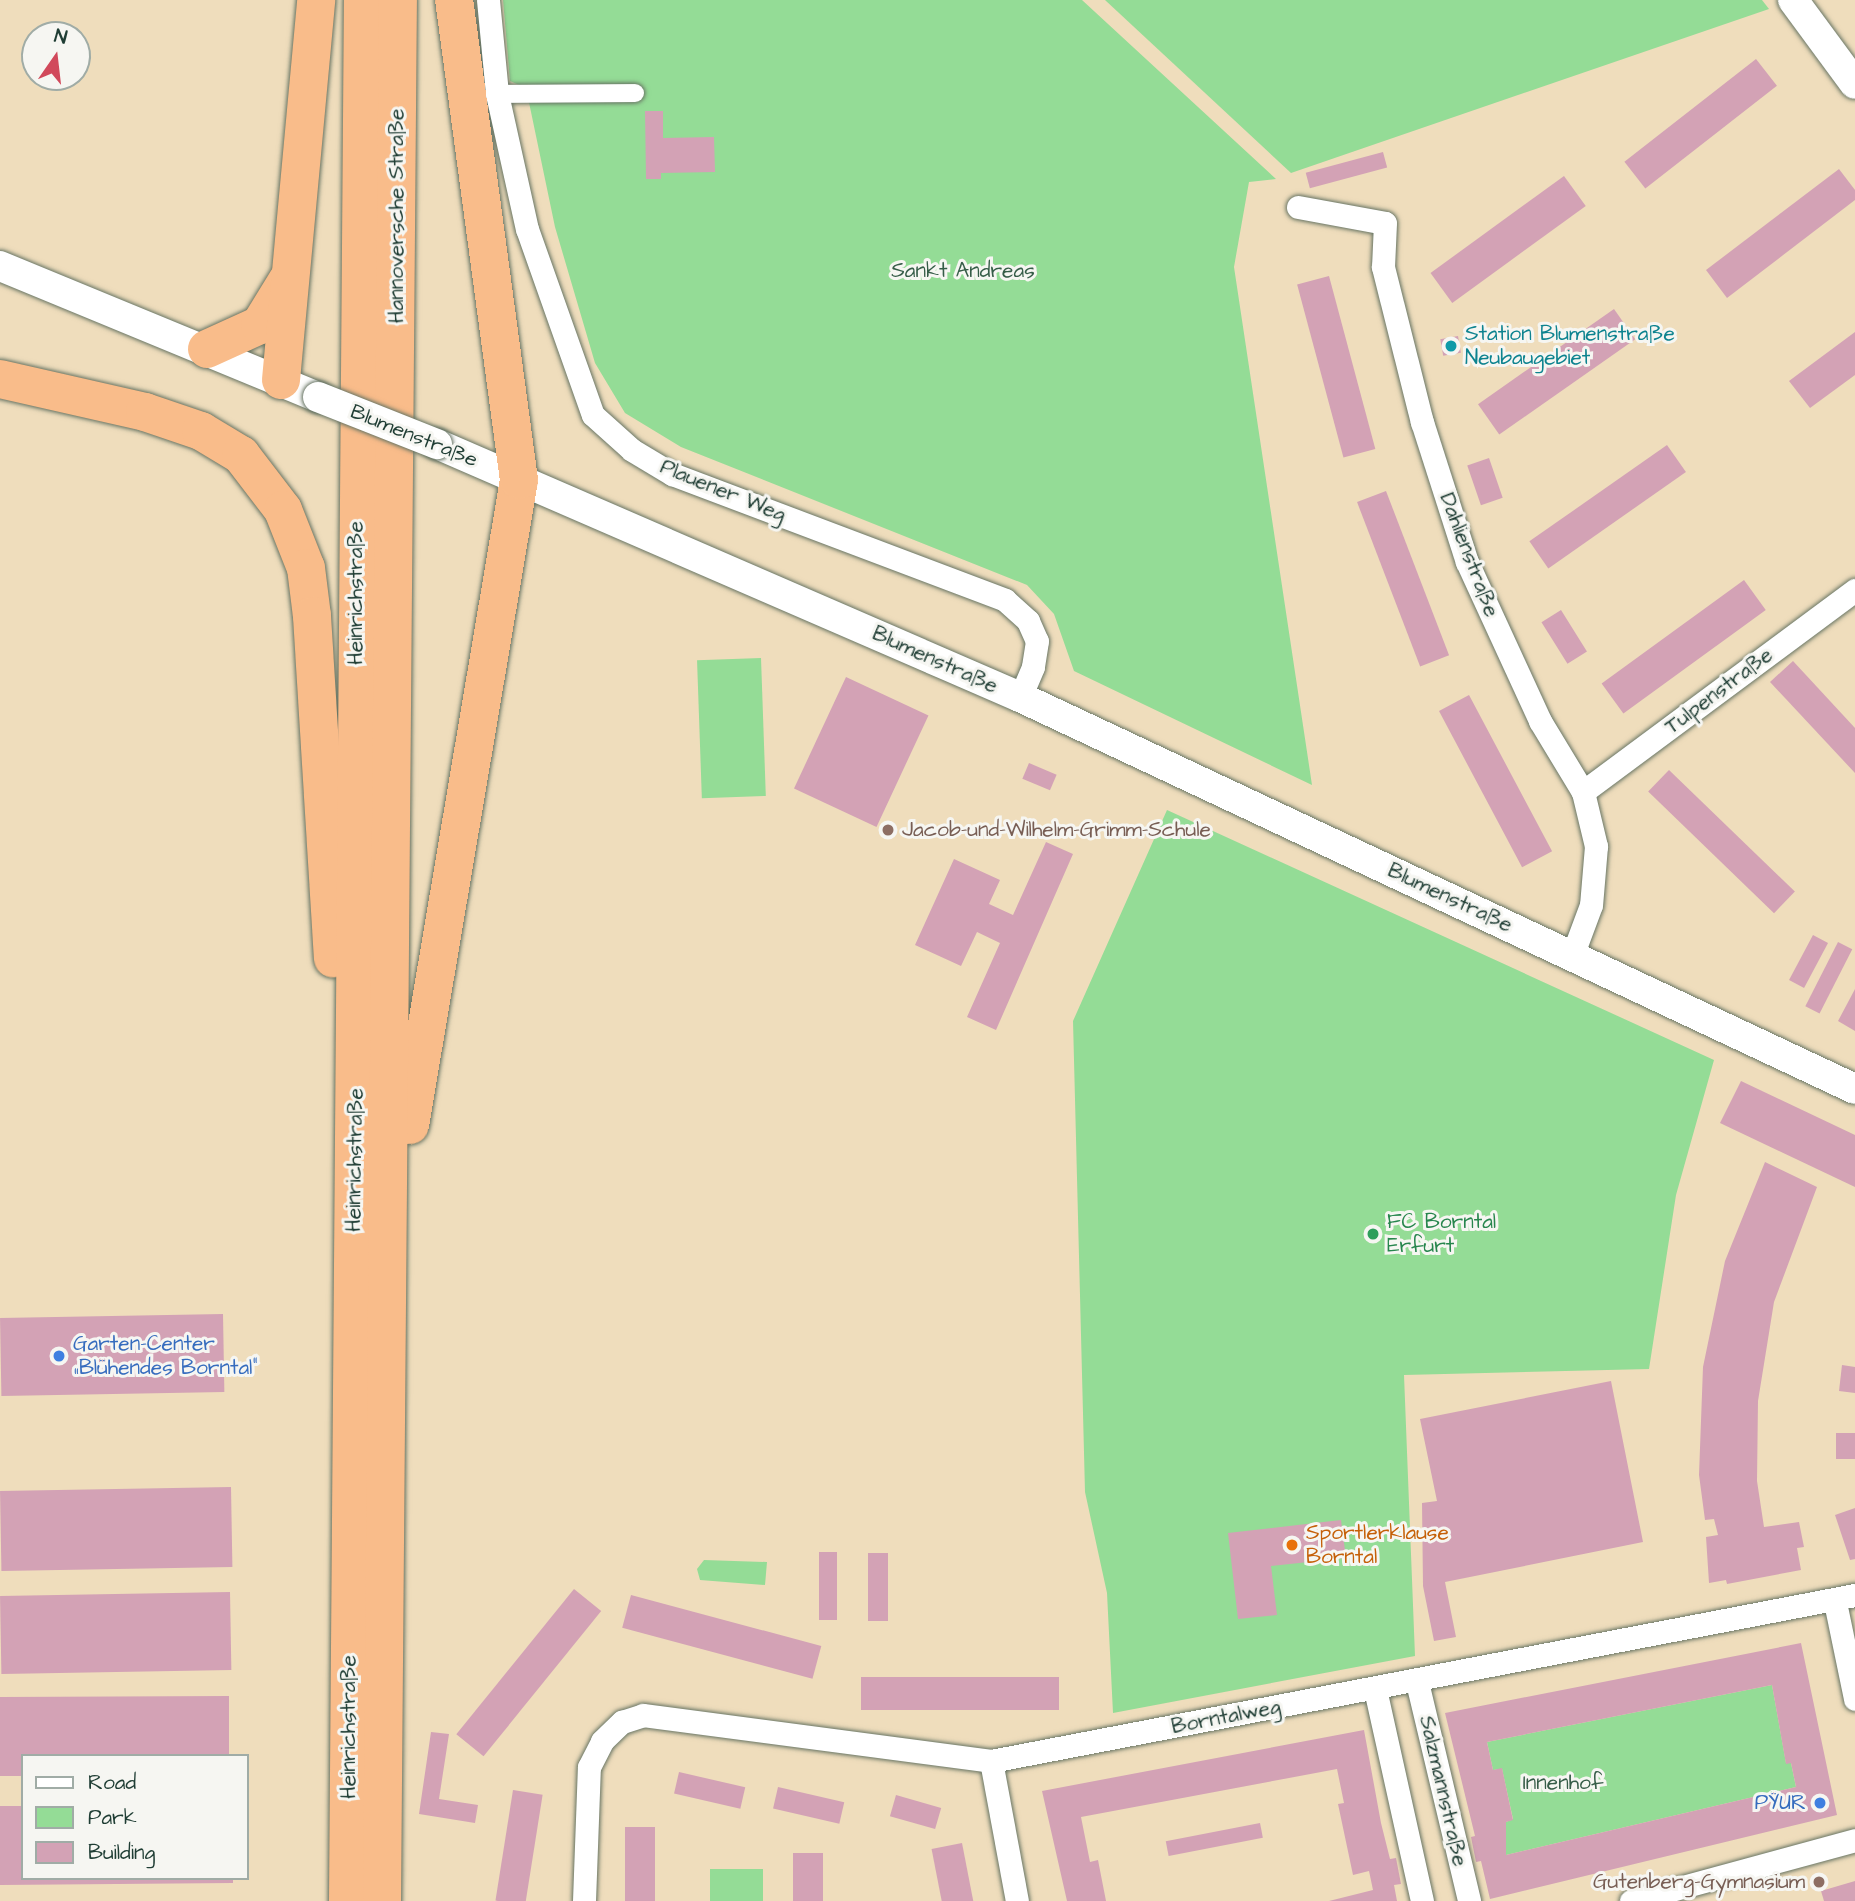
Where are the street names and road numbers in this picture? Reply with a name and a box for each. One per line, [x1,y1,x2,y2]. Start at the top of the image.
street label: Hannoversche Straße [384,109,410,323]
street label: Blumenstraße [347,399,481,473]
street label: Plauener Weg [657,454,789,528]
street label: Dahlienstraße [1434,490,1504,620]
street label: Heinrichstraße [343,521,369,665]
street label: Blumenstraße [868,621,1002,699]
street label: Tulpenstraße [1660,642,1778,740]
street label: Blumenstraße [1384,858,1516,938]
street label: Heinrichstraße [341,1088,369,1232]
street label: Heinrichstraße [336,1655,362,1799]
street label: Borntalweg [1169,1694,1283,1740]
street label: Salzmannstraße [1413,1713,1473,1869]

